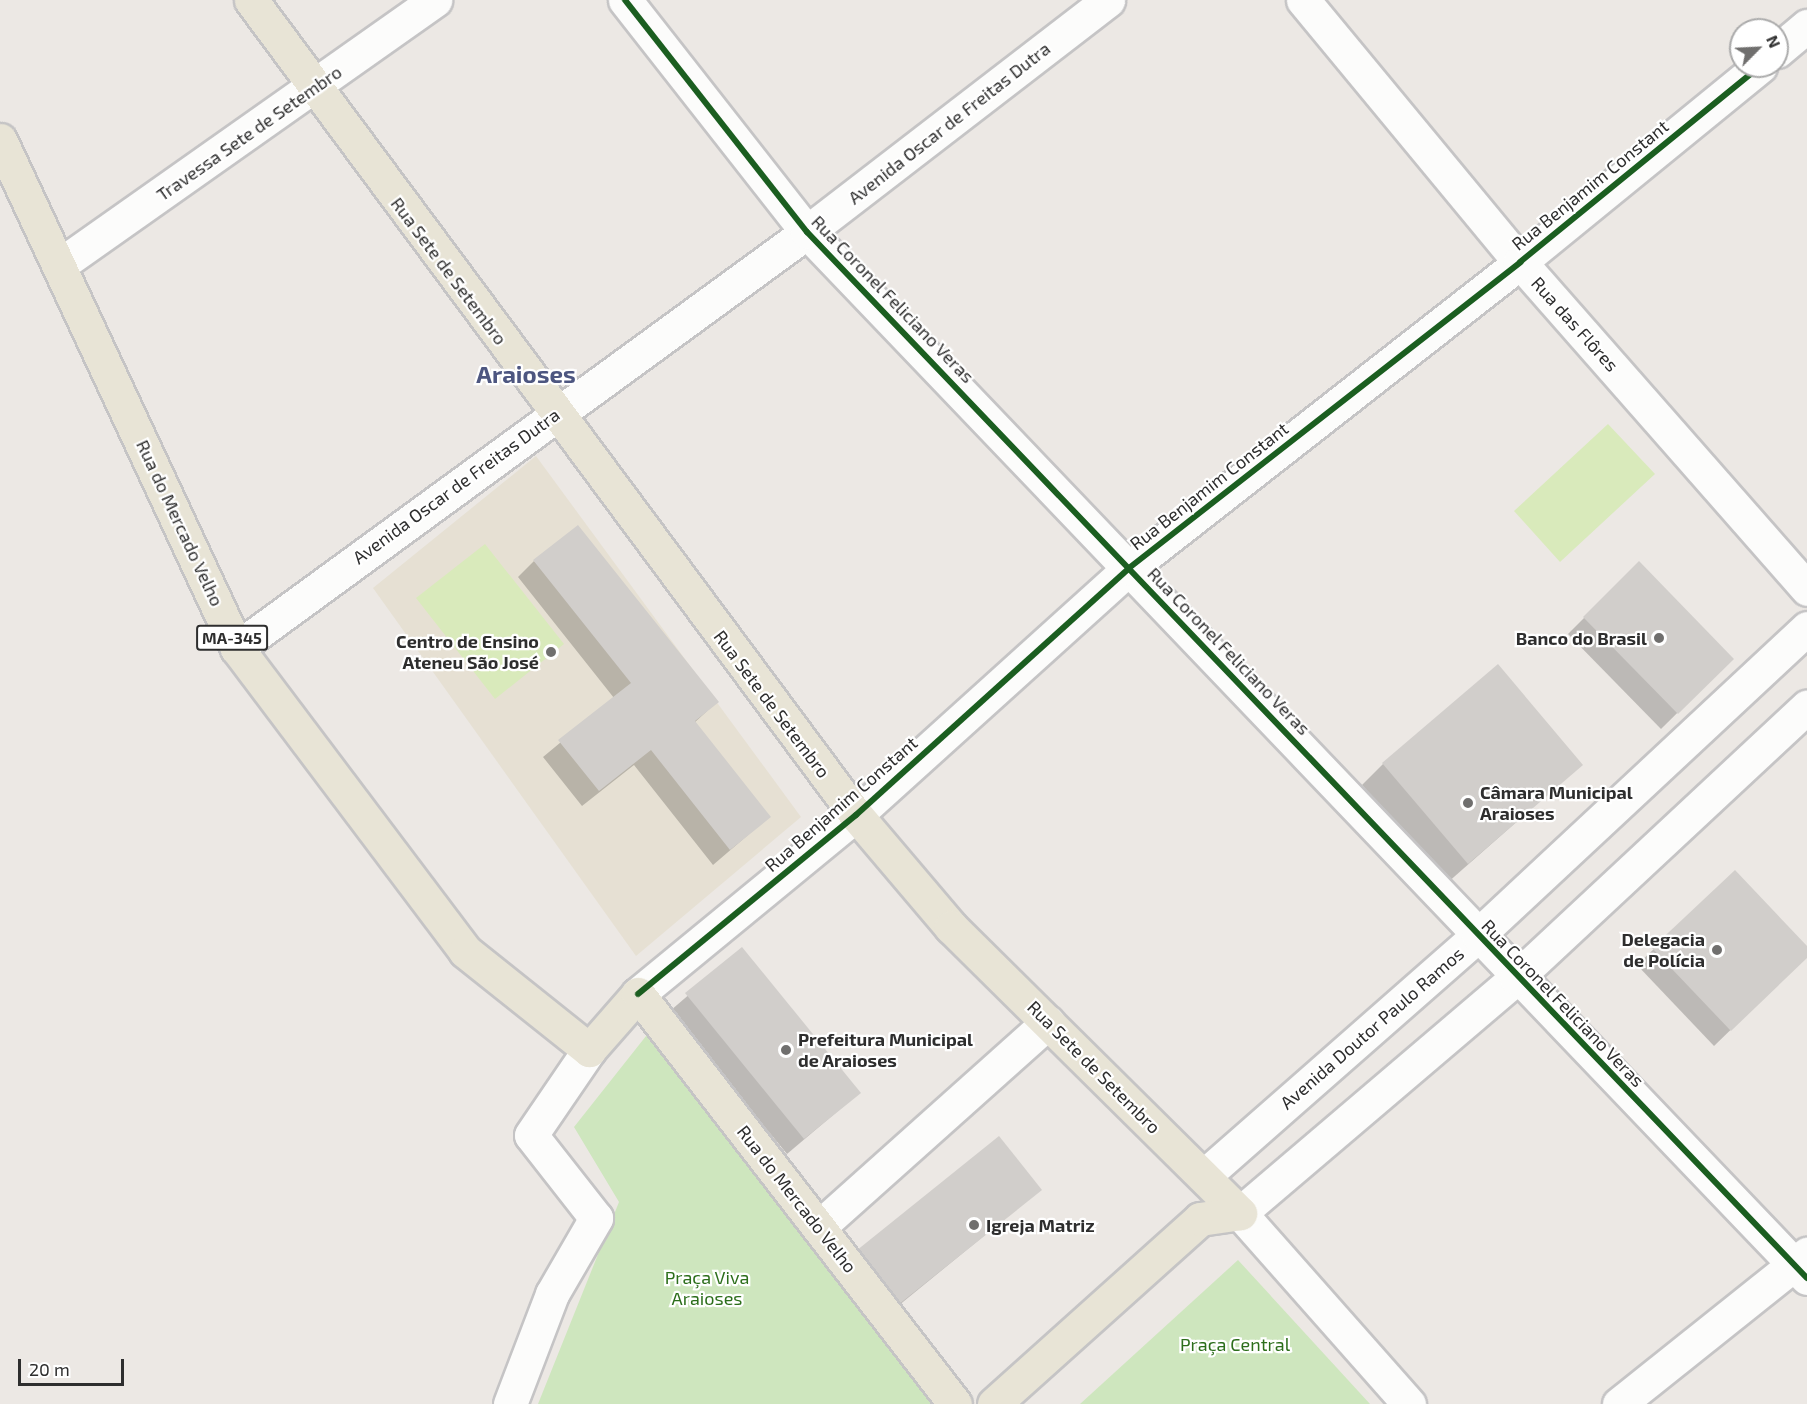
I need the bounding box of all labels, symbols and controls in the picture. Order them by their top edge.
north arrow [1729,18,1789,78]
text: N [1763,32,1785,50]
street label: Avenida Oscar de Freitas Dutra [844,37,1054,209]
street label: Travessa Sete de Setembro [152,61,346,205]
street label: Rua Benjamim Constant [1507,115,1673,255]
street label: Rua Sete de Setembro [386,193,512,349]
street label: Rua Coronel Feliciano Veras [807,210,979,388]
street label: Rua das Flôres [1527,272,1623,376]
district label: Araioses [476,360,576,388]
street label: Avenida Oscar de Freitas Dutra [348,404,564,568]
street label: Rua Benjamim Constant [1125,417,1293,555]
street label: Rua do Mercado Velho [132,436,228,610]
street label: Rua Coronel Feliciano Veras [1143,562,1315,740]
road number: MA-345 [196,625,268,651]
street label: Rua Sete de Setembro [709,626,835,782]
place label: Banco do Brasil [1516,627,1647,649]
place label: Centro de Ensino Ateneu São José [396,631,539,674]
marker: Banco do Brasil [1652,631,1666,645]
marker: Centro de Ensino Ateneu São José [544,645,558,659]
street label: Rua Benjamim Constant [760,732,922,876]
place label: Câmara Municipal Araioses [1480,782,1633,824]
marker: Câmara Municipal Araioses [1461,796,1475,810]
street label: Rua Coronel Feliciano Veras [1477,914,1649,1092]
place label: Delegacia de Polícia [1621,929,1705,972]
street label: Avenida Doutor Paulo Ramos [1276,942,1468,1114]
marker: Delegacia de Polícia [1710,943,1724,957]
street label: Rua Sete de Setembro [1023,996,1165,1138]
place label: Prefeitura Municipal de Araioses [798,1029,973,1072]
marker: Prefeitura Municipal de Araioses [779,1043,793,1057]
street label: Rua do Mercado Velho [733,1121,861,1277]
place label: Igreja Matriz [986,1214,1095,1236]
marker: Igreja Matriz [967,1218,981,1232]
park label: Praça Viva Araioses [664,1267,750,1310]
park label: Praça Central [1180,1333,1290,1355]
scale bar [21,1347,128,1385]
text: 20 m [29,1358,70,1380]

